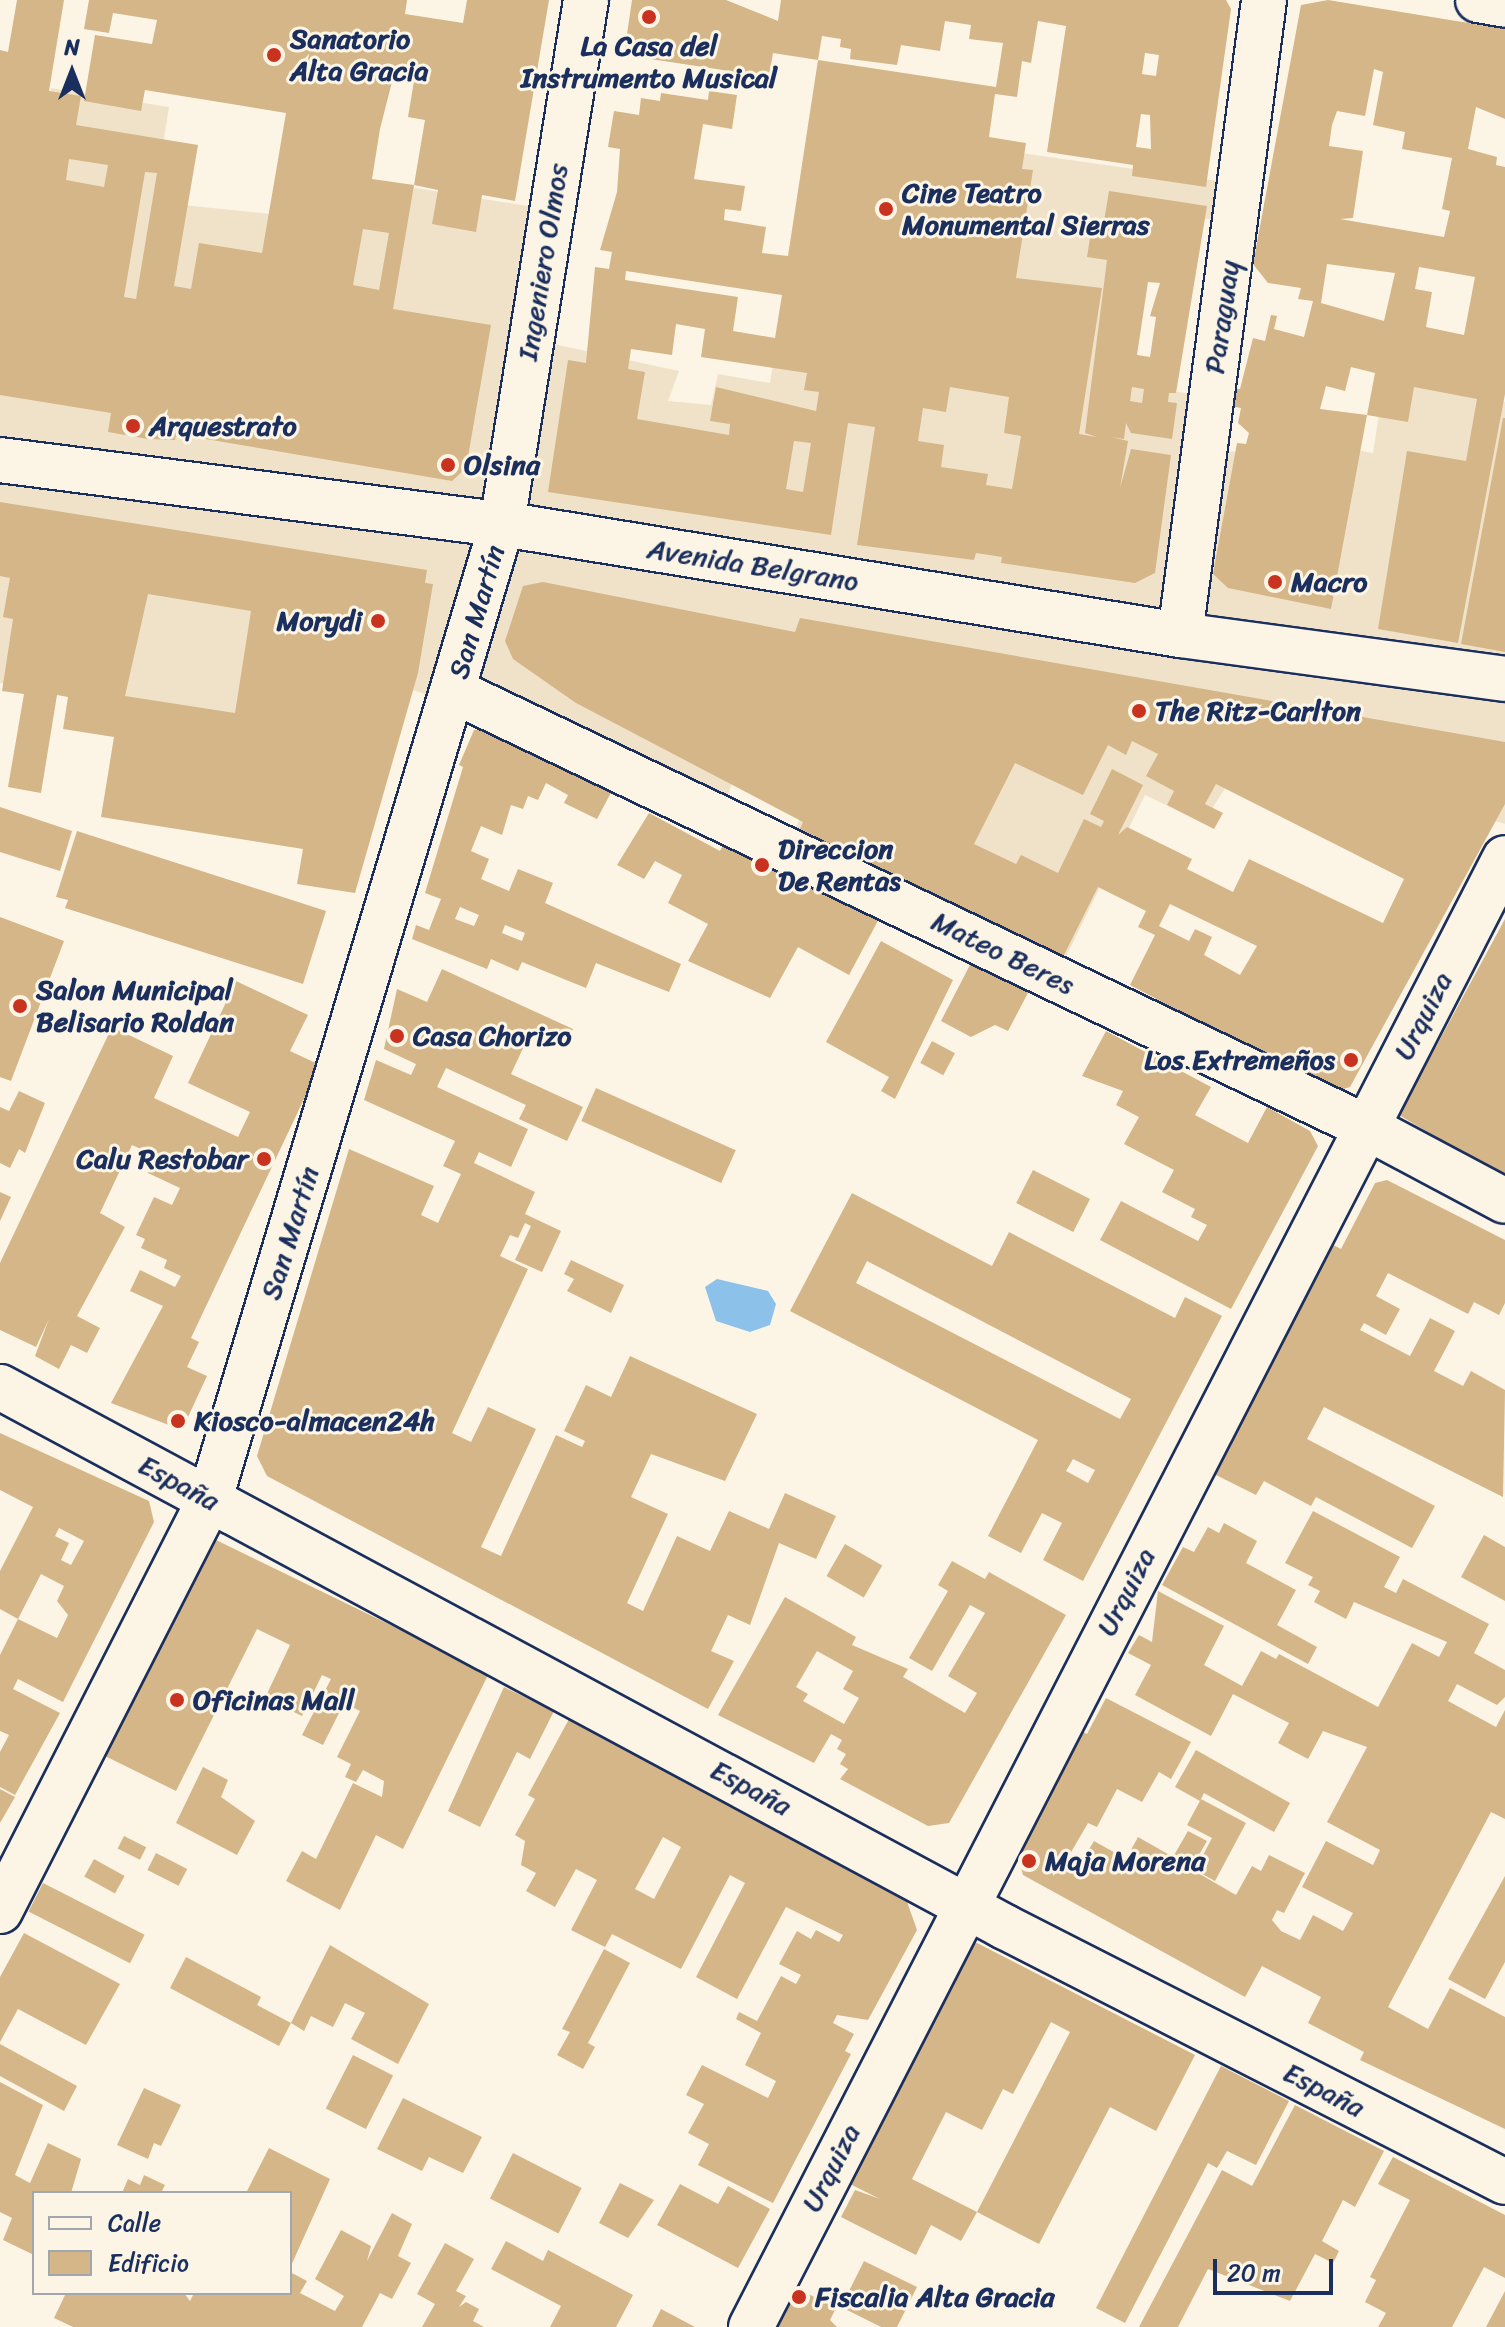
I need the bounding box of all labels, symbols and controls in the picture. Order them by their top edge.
marker: La Casa del Instrumento Musical [640,8,658,26]
place label: Sanatorio Alta Gracia [290,22,429,88]
text: N [64,28,80,67]
place label: La Casa del Instrumento Musical [521,29,777,95]
north arrow [32,32,112,112]
marker: Sanatorio Alta Gracia [265,46,283,64]
street label: Ingeniero Olmos [511,162,575,362]
place label: Cine Teatro Monumental Sierras [902,176,1149,242]
marker: Cine Teatro Monumental Sierras [877,200,895,218]
street label: Paraguay [1197,258,1247,376]
place label: Arquestrato [149,409,297,443]
marker: Arquestrato [124,417,142,435]
place label: Olsina [464,448,540,482]
marker: Olsina [439,456,457,474]
street label: Avenida Belgrano [645,532,861,598]
street label: San Martín [442,541,512,683]
place label: Macro [1291,565,1368,599]
marker: Macro [1266,573,1284,591]
place label: Morydi [276,604,362,638]
marker: Morydi [369,612,387,630]
place label: The Ritz-Carlton [1155,694,1362,728]
marker: The Ritz-Carlton [1130,702,1148,720]
place label: Direccion De Rentas [778,832,901,898]
marker: Direccion De Rentas [753,856,771,874]
street label: Mateo Beres [926,904,1080,1002]
street label: Urquiza [1387,967,1459,1065]
place label: Salon Municipal Belisario Roldan [36,973,235,1039]
marker: Salon Municipal Belisario Roldan [11,997,29,1015]
place label: Casa Chorizo [413,1019,571,1053]
marker: Casa Chorizo [388,1027,406,1045]
place label: Los Extremeños [1142,1043,1335,1077]
marker: Los Extremeños [1342,1051,1360,1069]
place label: Calu Restobar [75,1142,248,1176]
marker: Calu Restobar [255,1150,273,1168]
street label: San Martín [254,1162,326,1304]
place label: Kiosco-almacen24h [194,1404,435,1438]
marker: Kiosco-almacen24h [169,1412,187,1430]
street label: España [133,1448,225,1518]
street label: Urquiza [1090,1543,1162,1641]
place label: Oficinas Mall [193,1683,354,1717]
marker: Oficinas Mall [168,1691,186,1709]
street label: España [705,1753,797,1823]
place label: Maja Morena [1045,1844,1204,1878]
marker: Maja Morena [1020,1852,1038,1870]
street label: España [1278,2055,1370,2125]
street label: Urquiza [795,2119,867,2217]
legend [32,2191,292,2295]
text: Calle [108,2202,161,2244]
text: Edificio [108,2242,189,2284]
scale bar [1217,2243,1337,2293]
text: 20 m [1227,2252,1281,2294]
place label: Fiscalia Alta Gracia [815,2280,1055,2314]
marker: Fiscalia Alta Gracia [790,2288,808,2306]

